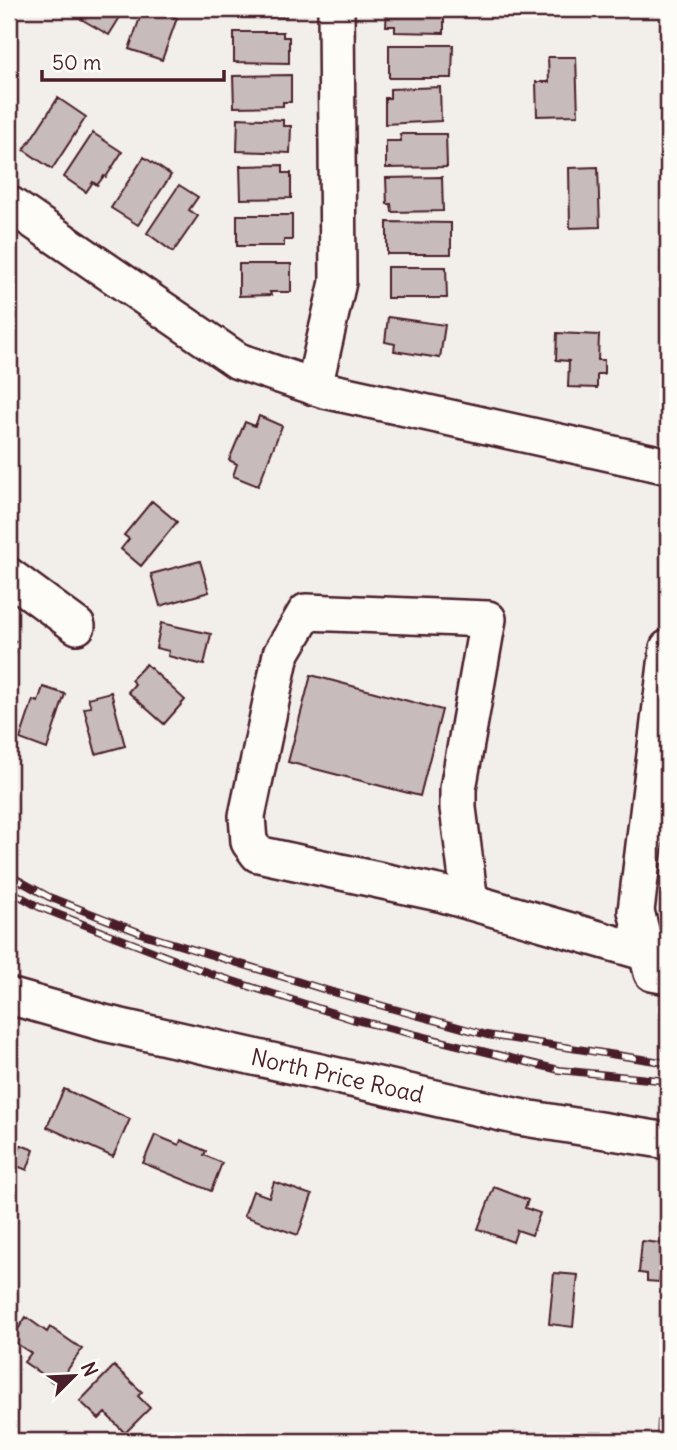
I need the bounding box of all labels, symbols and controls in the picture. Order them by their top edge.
scale bar [42,38,224,82]
text: 50 m [52,49,101,76]
street label: North Price Road [248,1042,427,1109]
north arrow [38,1342,108,1412]
text: N [76,1358,103,1380]

